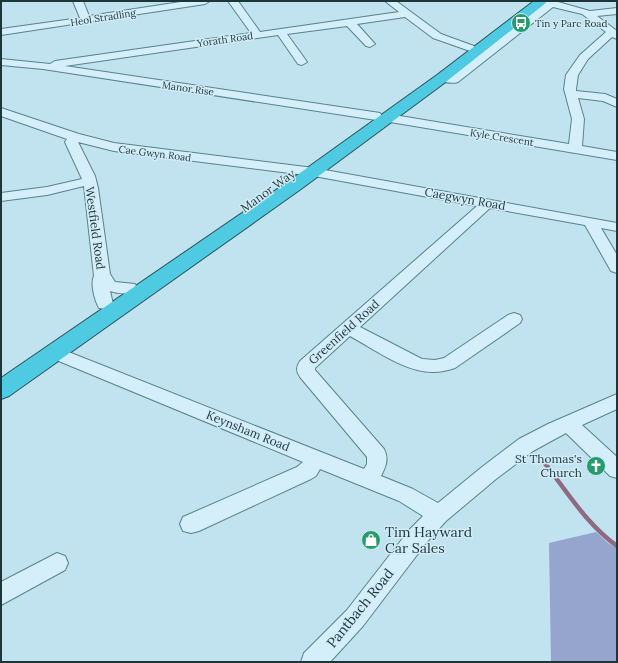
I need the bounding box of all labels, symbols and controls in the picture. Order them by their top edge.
street label: Heol Stradling [69,6,137,29]
bus stop icon: Tin y Parc Road [510,12,532,34]
place label: Tin y Parc Road [535,17,607,30]
street label: Yorath Road [195,29,254,50]
street label: Manor Rise [161,78,215,99]
street label: Kyle Crescent [469,126,535,149]
street label: Cae Gwyn Road [118,143,192,164]
street label: Manor Way [238,165,298,215]
street label: Caegwyn Road [423,184,507,213]
street label: Westfield Road [82,185,109,270]
street label: Greenfield Road [305,296,382,367]
street label: Keynsham Road [204,407,292,454]
place label: St Thomas's Church [515,451,582,480]
church icon: St Thomas's Church [585,455,607,477]
place label: Tim Hayward Car Sales [385,523,472,557]
shop icon: Tim Hayward Car Sales [360,529,382,551]
street label: Pantbach Road [323,565,397,651]

